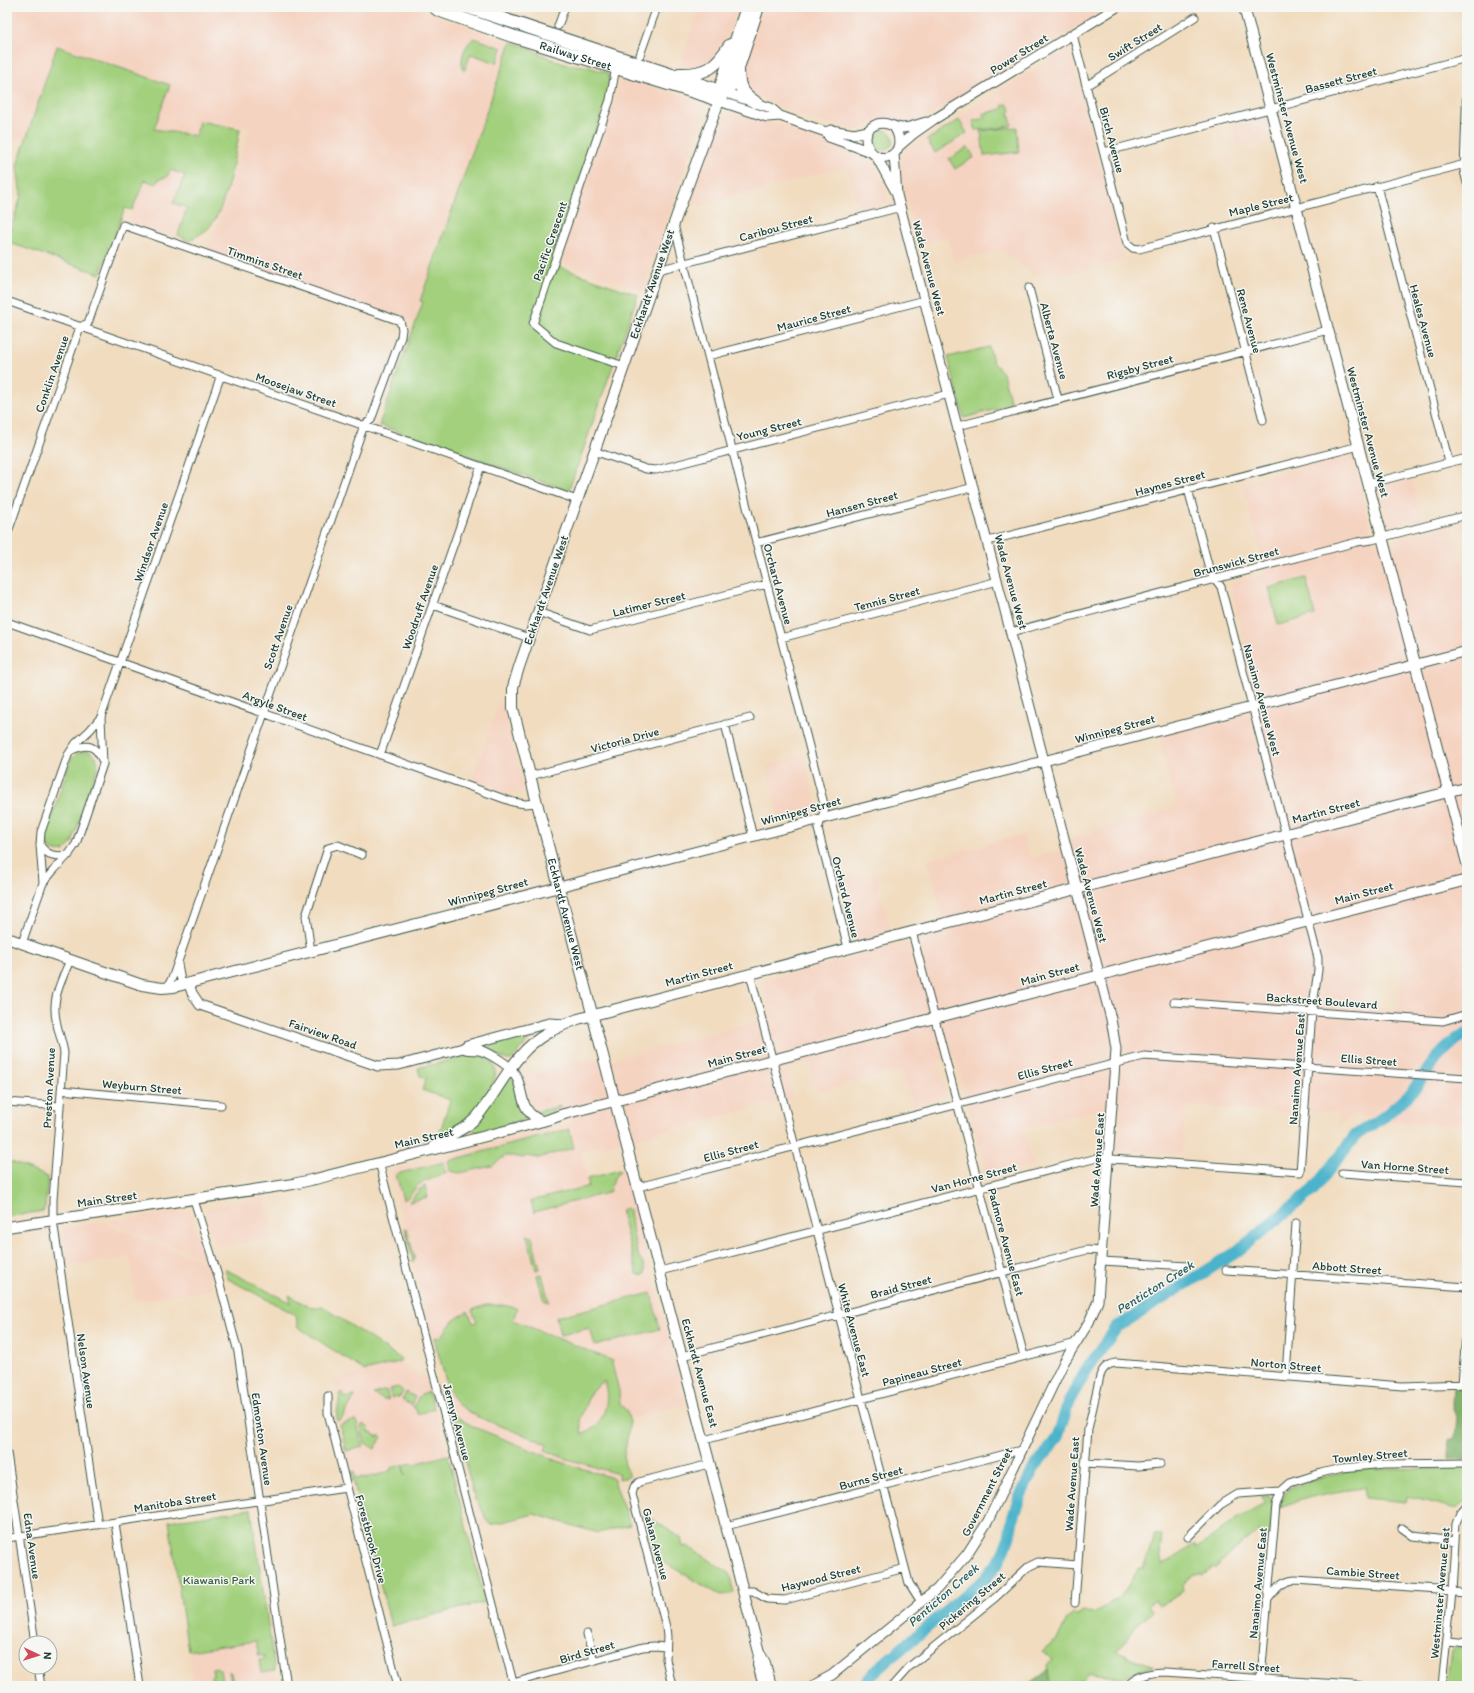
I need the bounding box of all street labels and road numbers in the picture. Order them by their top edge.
street label: Swift Street [1105,20,1165,64]
street label: Power Street [987,30,1051,77]
street label: Railway Street [538,38,614,73]
street label: Westminster Avenue West [1263,51,1311,185]
street label: Bassett Street [1304,64,1379,96]
street label: Birch Avenue [1096,106,1128,175]
street label: Maple Street [1227,190,1295,220]
street label: Pacific Crescent [530,199,570,283]
street label: Caribou Street [738,211,815,245]
street label: Wade Avenue West [910,219,949,318]
street label: Eckhardt Avenue West [627,227,678,341]
street label: Timmins Street [225,243,305,283]
street label: Heales Avenue [1407,283,1440,359]
street label: Rene Avenue [1234,287,1264,355]
street label: Maurice Street [776,301,853,335]
street label: Alberta Avenue [1037,301,1071,381]
street label: Conklin Avenue [32,333,72,415]
street label: Rigsby Street [1105,351,1175,383]
street label: Westminster Avenue West [1344,365,1392,499]
street label: Moosejaw Street [254,370,339,411]
street label: Young Street [735,414,803,444]
street label: Haynes Street [1133,467,1207,499]
street label: Hansen Street [825,488,900,520]
street label: Windsor Avenue [131,500,171,584]
street label: Eckhardt Avenue West [521,533,572,647]
street label: Wade Avenue West [992,533,1031,632]
street label: Orchard Avenue [760,542,796,626]
street label: Brunswick Street [1192,544,1281,580]
street label: Woodruff Avenue [399,562,441,652]
street label: Tennis Street [853,583,922,614]
street label: Latimer Street [611,588,687,620]
street label: Scott Avenue [260,602,296,671]
street label: Nanaimo Avenue West [1240,643,1284,758]
street label: Argyle Street [241,688,310,724]
street label: Winnipeg Street [1073,711,1157,746]
street label: Victoria Drive [589,724,661,756]
street label: Winnipeg Street [759,793,843,828]
street label: Martin Street [1291,795,1362,827]
street label: Wade Avenue West [1072,846,1111,945]
street label: Orchard Avenue [829,855,863,939]
street label: Eckhardt Avenue West [545,857,588,972]
street label: Winnipeg Street [446,874,530,909]
street label: Martin Street [978,876,1049,908]
street label: Main Street [1333,878,1395,908]
street label: Martin Street [664,958,735,990]
street label: Main Street [1019,959,1081,989]
street label: Backstreet Boulevard [1266,990,1379,1012]
street label: Nanaimo Avenue East [1286,1012,1308,1125]
street label: Fairview Road [287,1016,359,1052]
street label: Main Street [706,1041,768,1071]
street label: Preston Avenue [40,1047,58,1129]
street label: Ellis Street [1340,1051,1398,1069]
street label: Ellis Street [1016,1055,1074,1083]
street label: Weyburn Street [101,1077,183,1098]
street label: Wade Avenue East [1087,1112,1107,1208]
street label: Main Street [393,1124,455,1152]
street label: Ellis Street [702,1137,760,1165]
street label: Van Horne Street [1360,1157,1450,1177]
street label: Van Horne Street [930,1160,1019,1196]
street label: Padmore Avenue East [985,1186,1027,1298]
street label: Main Street [76,1188,138,1210]
street label: Abbott Street [1312,1259,1383,1277]
street label: Braid Street [869,1272,934,1302]
street label: White Avenue East [835,1282,873,1379]
street label: Eckhardt Avenue East [679,1317,721,1430]
street label: Nelson Avenue [74,1333,98,1410]
street label: Papineau Street [881,1355,964,1389]
street label: Norton Street [1250,1355,1322,1375]
street label: Jermyn Avenue [440,1382,474,1462]
street label: Edmonton Avenue [249,1392,275,1487]
street label: Wade Avenue East [1062,1436,1082,1532]
street label: Government Street [958,1445,1016,1539]
street label: Townley Street [1332,1446,1409,1466]
street label: Burns Street [838,1463,905,1493]
street label: Manitoba Street [133,1489,218,1515]
street label: Forestbrook Drive [352,1493,390,1585]
street label: Gahan Avenue [640,1506,672,1582]
street label: Edna Avenue [20,1512,44,1580]
street label: Nanaimo Avenue East [1246,1526,1270,1639]
street label: Westminster Avenue East [1427,1526,1453,1659]
street label: Haywood Street [780,1561,863,1595]
street label: Cambie Street [1326,1563,1401,1583]
street label: Pickering Street [936,1569,1009,1633]
street label: Bird Street [558,1637,617,1667]
street label: Farrell Street [1211,1657,1281,1675]

